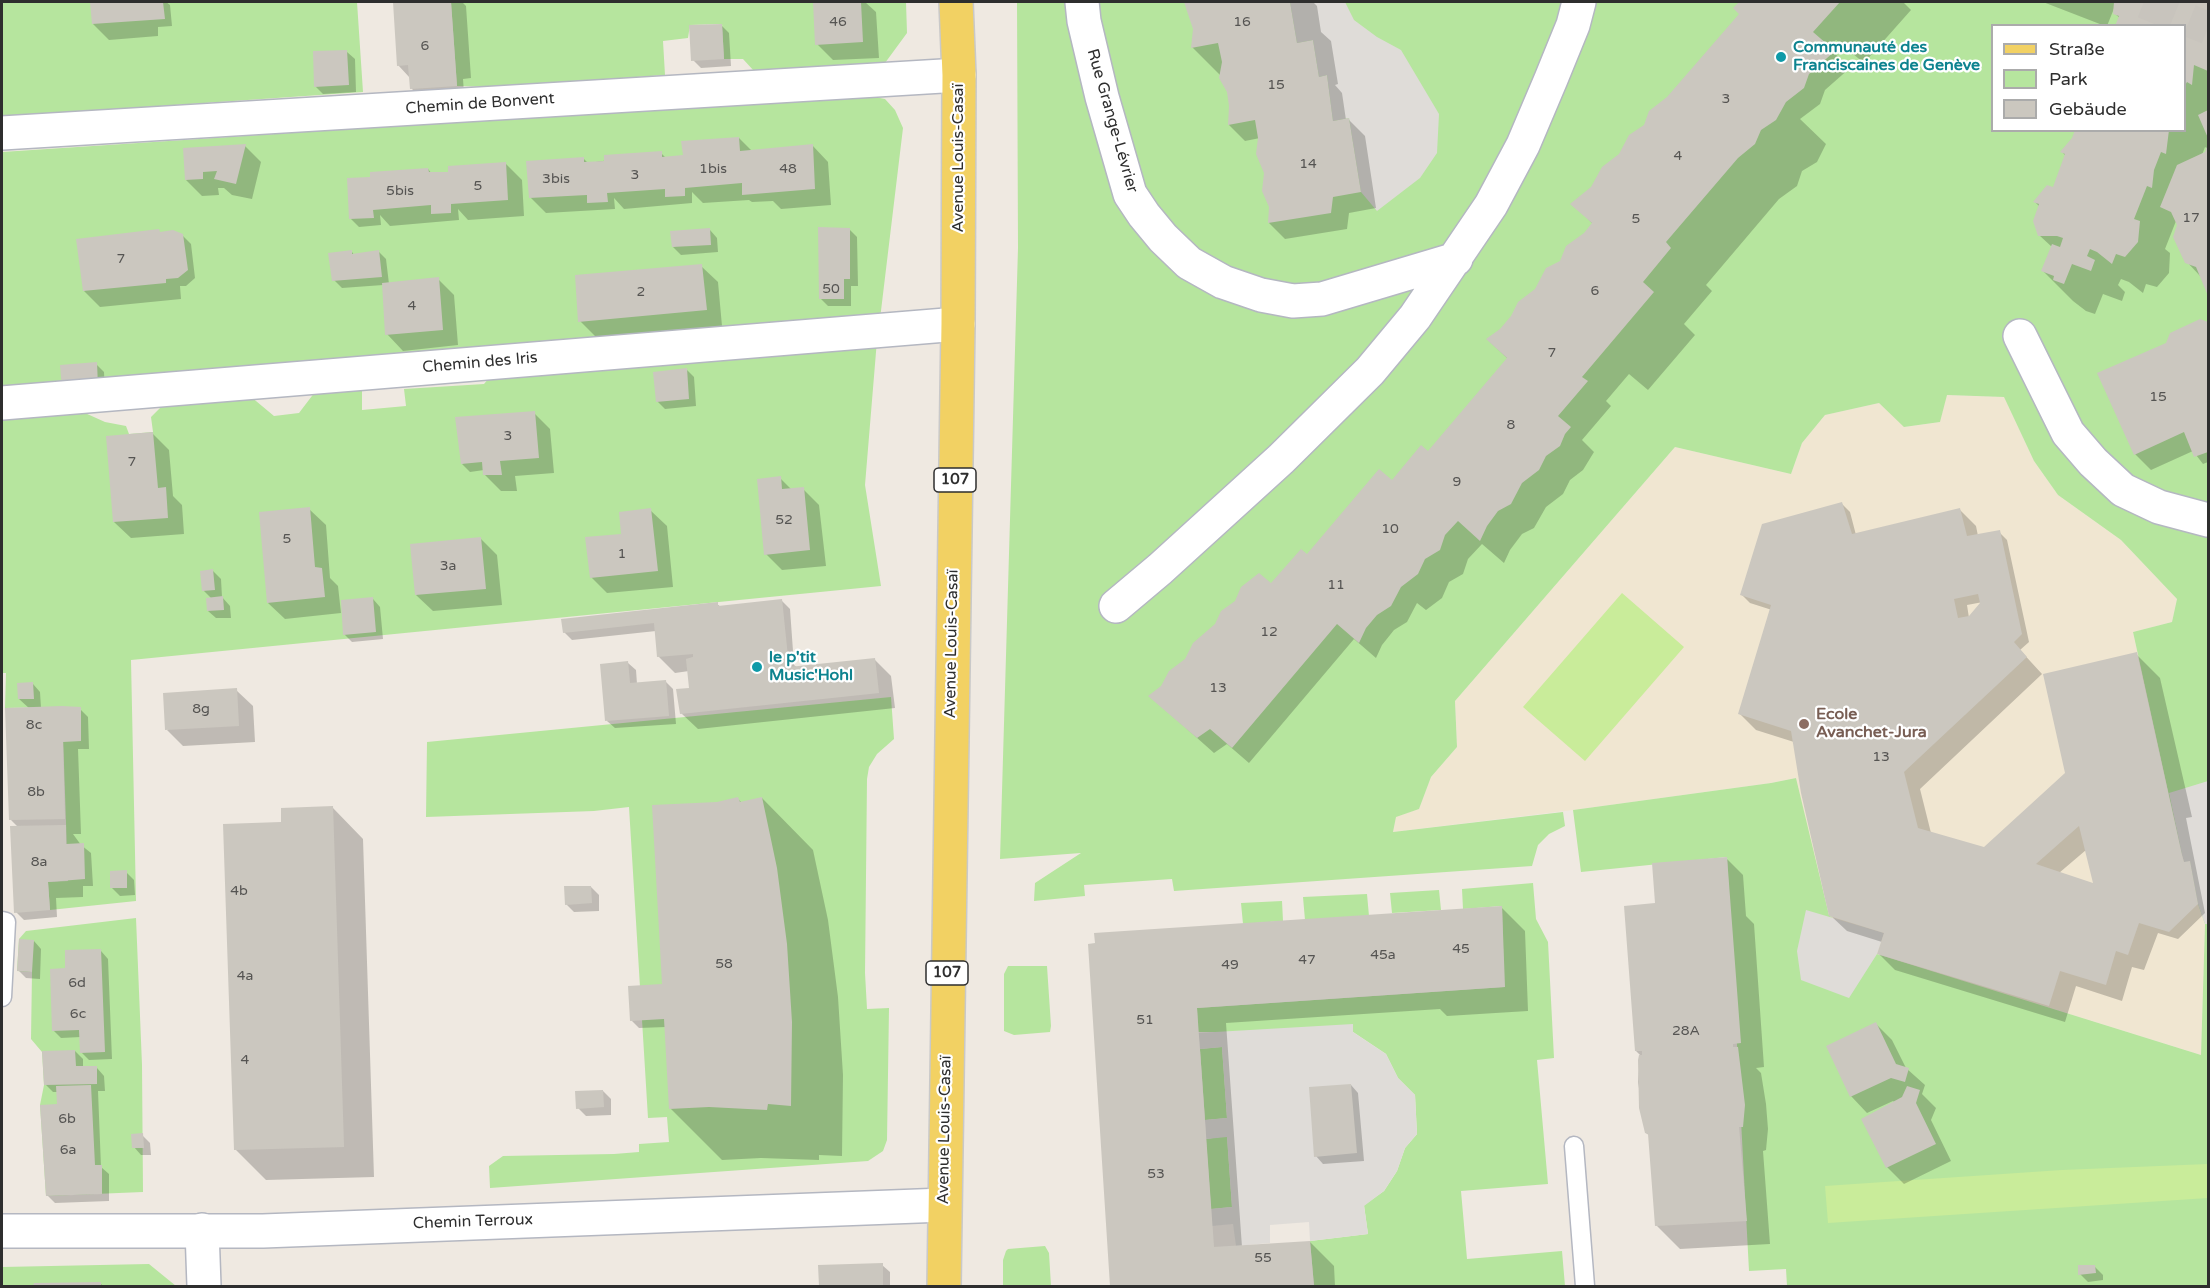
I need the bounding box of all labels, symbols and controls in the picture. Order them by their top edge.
house number: 46 [829,14,847,30]
house number: 16 [1233,14,1251,30]
legend [1991,24,2186,132]
house number: 6 [421,38,429,54]
place label: Communauté des Franciscaines de Genève [1793,38,1980,76]
text: Straße [2049,38,2105,60]
street label: Rue Grange-Lévrier [1082,47,1142,195]
marker: Communauté des Franciscaines de Genève [1774,50,1788,64]
text: Park [2049,68,2087,90]
house number: 15 [1267,77,1285,93]
street label: Avenue Louis-Casaï [949,83,969,233]
street label: Chemin de Bonvent [405,89,555,119]
house number: 3 [1722,91,1730,107]
text: Gebäude [2049,98,2127,120]
house number: 4 [1674,148,1682,164]
house number: 14 [1299,156,1317,172]
house number: 1bis [699,161,727,177]
house number: 48 [779,161,797,177]
house number: 3 [631,167,639,183]
house number: 3bis [542,171,570,187]
house number: 5 [474,178,482,194]
house number: 5bis [386,183,414,199]
house number: 17 [2182,210,2200,226]
house number: 5 [1632,211,1640,227]
house number: 7 [117,251,125,267]
house number: 50 [822,281,840,297]
house number: 6 [1591,283,1599,299]
house number: 2 [637,284,645,300]
house number: 4 [408,298,416,314]
house number: 7 [1548,345,1556,361]
street label: Chemin des Iris [422,348,538,378]
house number: 15 [2149,389,2167,405]
house number: 8 [1507,417,1515,433]
house number: 3 [504,428,512,444]
house number: 7 [128,454,136,470]
road number: 107 [934,468,976,492]
house number: 9 [1453,474,1461,490]
house number: 52 [775,512,793,528]
house number: 10 [1381,521,1399,537]
house number: 5 [283,531,291,547]
house number: 1 [618,546,626,562]
house number: 3a [440,558,456,574]
street label: Avenue Louis-Casaï [941,569,963,719]
house number: 11 [1327,577,1345,593]
house number: 12 [1260,624,1278,640]
place label: le p'tit Music'Hohl [769,648,853,686]
marker: le p'tit Music'Hohl [750,660,764,674]
house number: 13 [1209,680,1227,696]
house number: 8g [192,701,210,717]
place label: Ecole Avanchet-Jura [1816,705,1927,743]
house number: 8c [26,717,42,733]
marker: Ecole Avanchet-Jura [1797,717,1811,731]
house number: 13 [1872,749,1890,765]
house number: 8b [27,784,45,800]
house number: 8a [31,854,47,870]
house number: 4b [230,883,248,899]
house number: 45 [1452,941,1470,957]
house number: 45a [1370,947,1396,963]
house number: 47 [1298,952,1316,968]
house number: 58 [715,956,733,972]
house number: 49 [1221,957,1239,973]
road number: 107 [926,961,968,985]
house number: 4a [237,968,253,984]
house number: 6d [68,975,86,991]
house number: 6c [70,1006,86,1022]
house number: 51 [1136,1012,1154,1028]
house number: 28A [1672,1023,1700,1039]
house number: 4 [241,1052,249,1068]
street label: Avenue Louis-Casaï [934,1055,956,1205]
house number: 6b [58,1111,76,1127]
house number: 6a [60,1142,76,1158]
house number: 53 [1147,1166,1165,1182]
street label: Chemin Terroux [413,1210,533,1234]
house number: 55 [1254,1250,1272,1266]

